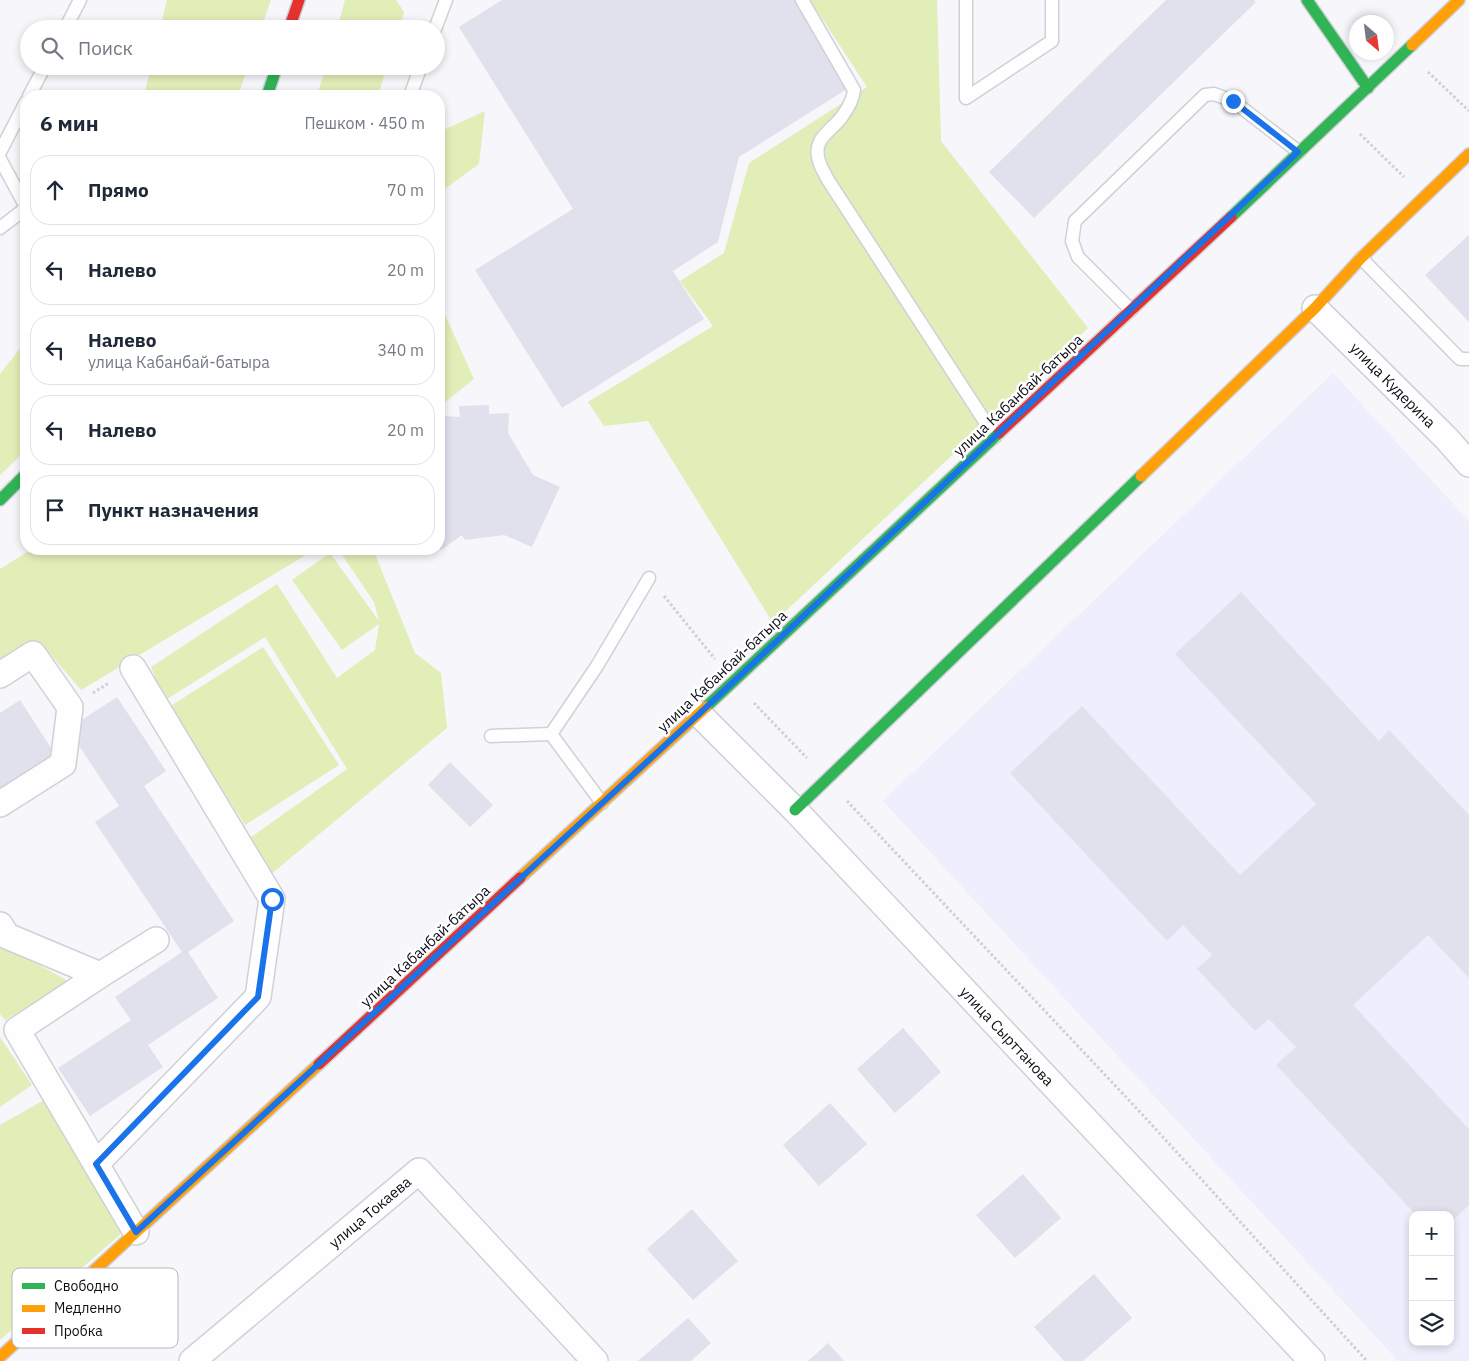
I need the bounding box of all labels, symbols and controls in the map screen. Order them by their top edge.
north arrow [1349,15,1394,60]
search box [20,20,445,75]
icon: search [38,34,66,62]
text: Поиск [78,36,133,60]
route end [1222,90,1245,113]
text: 6 мин [40,109,99,137]
text: Пешком · 450 m [304,113,425,133]
icon: ahead [41,176,69,204]
text: Прямо [88,178,149,202]
text: 70 m [387,180,424,200]
icon: left [41,256,69,284]
text: Налево [88,258,157,282]
text: 20 m [387,260,424,280]
text: Налево [88,328,157,352]
street label: улица Кабанбай-батыра [949,330,1087,460]
icon: left [41,336,69,364]
street label: улица Кудерина [1346,338,1440,432]
text: 340 m [377,340,424,360]
text: улица Кабанбай-батыра [88,352,270,372]
icon: left [41,416,69,444]
text: Налево [88,418,157,442]
text: 20 m [387,420,424,440]
icon: arrive [41,496,69,524]
text: Пункт назначения [88,498,259,522]
street label: улица Кабанбай-батыра [653,606,791,736]
street label: улица Кабанбай-батыра [356,881,494,1011]
route start [261,888,284,911]
street label: улица Сырттанова [956,982,1058,1090]
street label: улица Токаева [325,1172,415,1252]
map controls [1409,1211,1454,1346]
button: + [1409,1211,1454,1256]
button: − [1409,1256,1454,1301]
legend [12,1268,178,1348]
text: Свободно [54,1277,119,1295]
text: Медленно [54,1299,122,1317]
button: layers [1409,1301,1454,1346]
text: Пробка [54,1322,103,1340]

